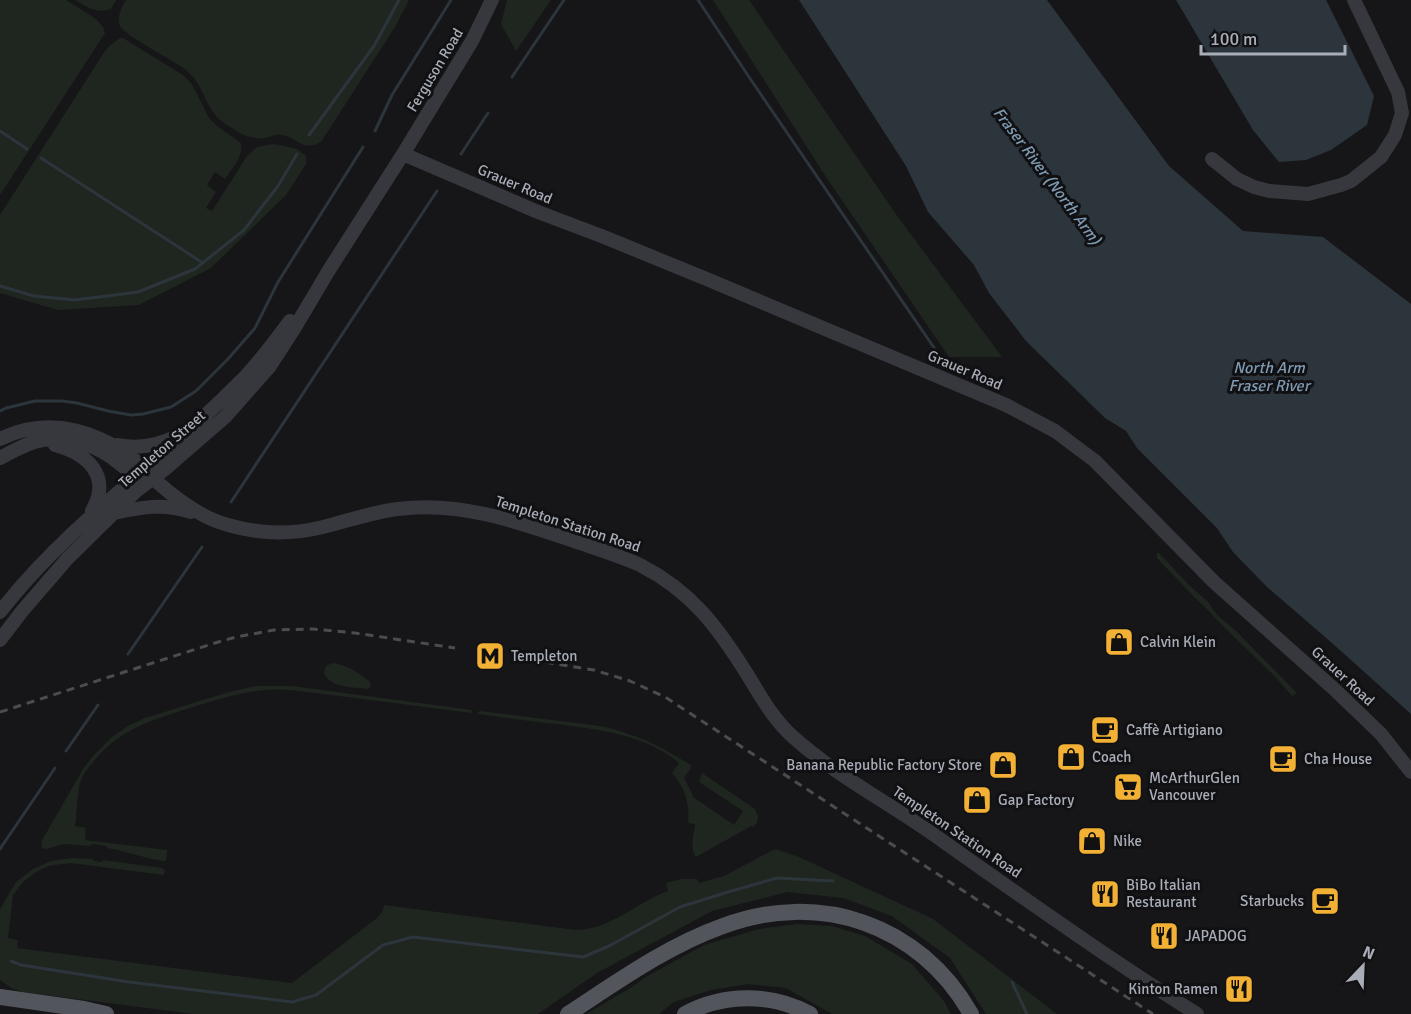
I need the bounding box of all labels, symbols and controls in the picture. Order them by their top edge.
scale bar [1201,18,1345,56]
street label: Ferguson Road [403,25,467,115]
text: 100 m [1210,28,1257,50]
water label: Fraser River (North Arm) [989,103,1106,249]
street label: Grauer Road [475,160,555,208]
street label: Grauer Road [925,346,1005,394]
water label: North Arm Fraser River [1228,358,1312,396]
street label: Templeton Street [115,407,209,491]
street label: Templeton Station Road [493,492,643,556]
shop icon: Calvin Klein [1103,626,1135,658]
place label: Calvin Klein [1140,633,1216,651]
metro station icon: Templeton [474,640,506,672]
street label: Grauer Road [1308,642,1378,710]
place label: Templeton [511,647,577,665]
cafe icon: Caffè Artigiano [1089,714,1121,746]
place label: Caffè Artigiano [1126,721,1223,739]
shop icon: Coach [1055,741,1087,773]
cafe icon: Cha House [1267,743,1299,775]
place label: Coach [1092,748,1132,766]
shop icon: Banana Republic Factory Store [987,749,1019,781]
place label: Cha House [1304,750,1372,768]
place label: Banana Republic Factory Store [786,756,982,774]
place label: McArthurGlen Vancouver [1149,769,1240,804]
supermarket icon: McArthurGlen Vancouver [1112,771,1144,803]
street label: Templeton Station Road [889,782,1025,882]
shop icon: Gap Factory [961,784,993,816]
place label: Gap Factory [998,791,1074,809]
shop icon: Nike [1076,825,1108,857]
place label: Nike [1113,832,1142,850]
place label: BiBo Italian Restaurant [1126,876,1201,911]
restaurant icon: BiBo Italian Restaurant [1089,878,1121,910]
cafe icon: Starbucks [1309,885,1341,917]
place label: Starbucks [1240,892,1304,910]
restaurant icon: JAPADOG [1148,920,1180,952]
place label: JAPADOG [1185,927,1247,945]
north arrow [1333,936,1393,996]
text: N [1359,942,1378,964]
restaurant icon: Kinton Ramen [1223,973,1255,1005]
place label: Kinton Ramen [1128,980,1218,998]

